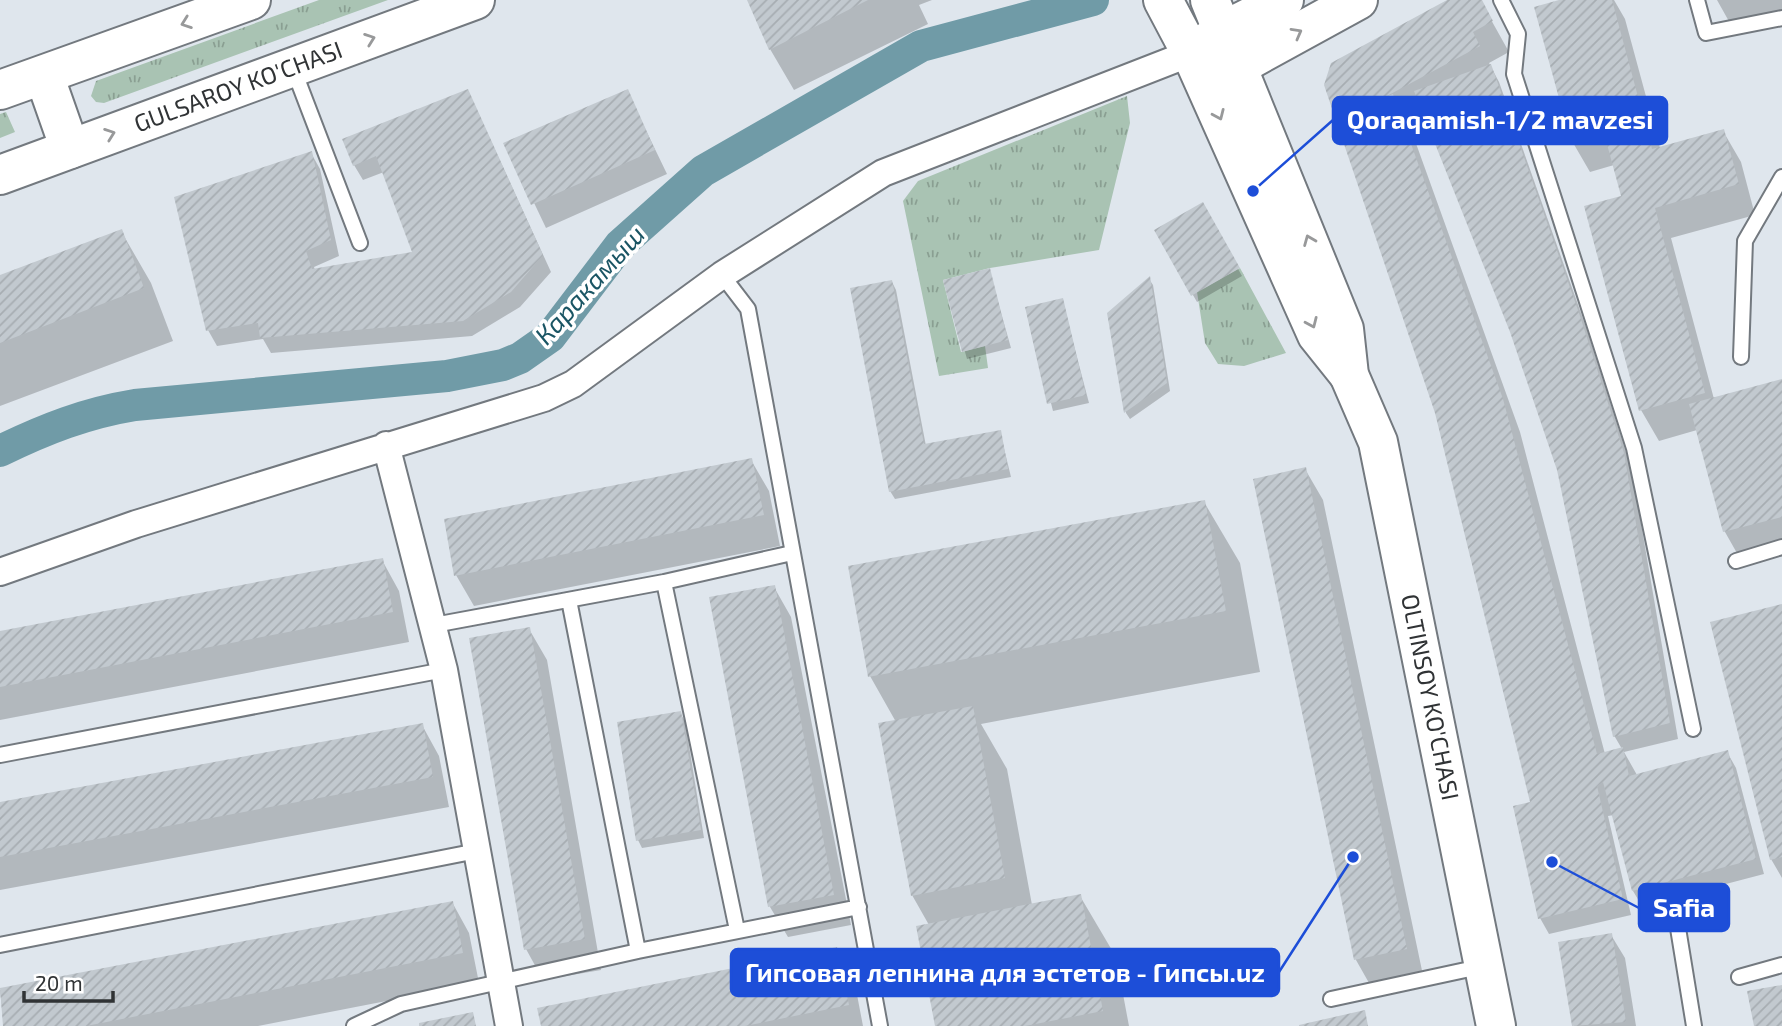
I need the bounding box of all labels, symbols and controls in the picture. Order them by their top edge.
one-way arrow [181,15,193,29]
one-way arrow [1290,28,1303,41]
one-way arrow [363,33,375,47]
street label: GULSAROY KO'CHASI [130,34,346,137]
callout: Qoraqamish-1/2 mavzesi [1333,97,1667,144]
text: Qoraqamish-1/2 mavzesi [1347,103,1653,135]
one-way arrow [1211,108,1225,120]
one-way arrow [104,128,116,142]
water label: Каракамыш [527,218,650,350]
one-way arrow [1303,234,1317,246]
one-way arrow [1304,316,1318,328]
street label: OLTINSOY KO'CHASI [1396,591,1466,803]
callout: Safia [1639,884,1729,931]
text: Safia [1653,891,1715,922]
callout: Гипсовая лепнина для эстетов - Гипсы.uz [731,949,1279,996]
text: Гипсовая лепнина для эстетов - Гипсы.uz [745,956,1265,987]
scale bar [24,960,114,1004]
text: 20 m [35,970,83,995]

